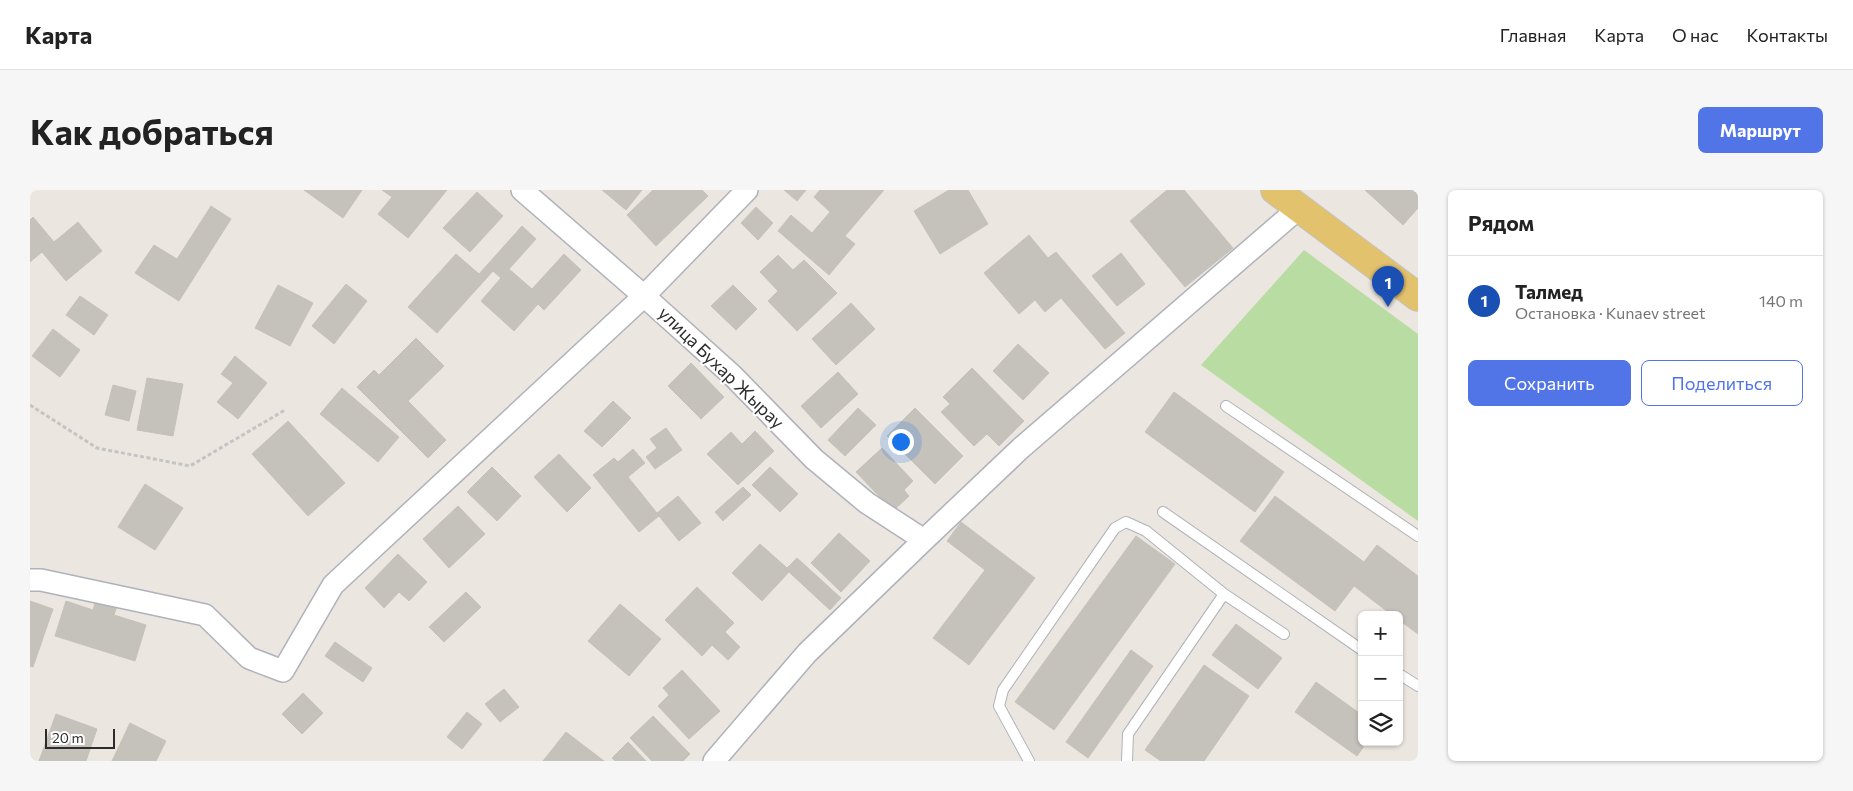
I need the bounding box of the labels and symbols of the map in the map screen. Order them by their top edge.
pin: 1 [1372,266,1404,307]
street label: улица Бухар Жырау [654,302,789,433]
your location [888,429,914,455]
scale bar [45,726,115,749]

